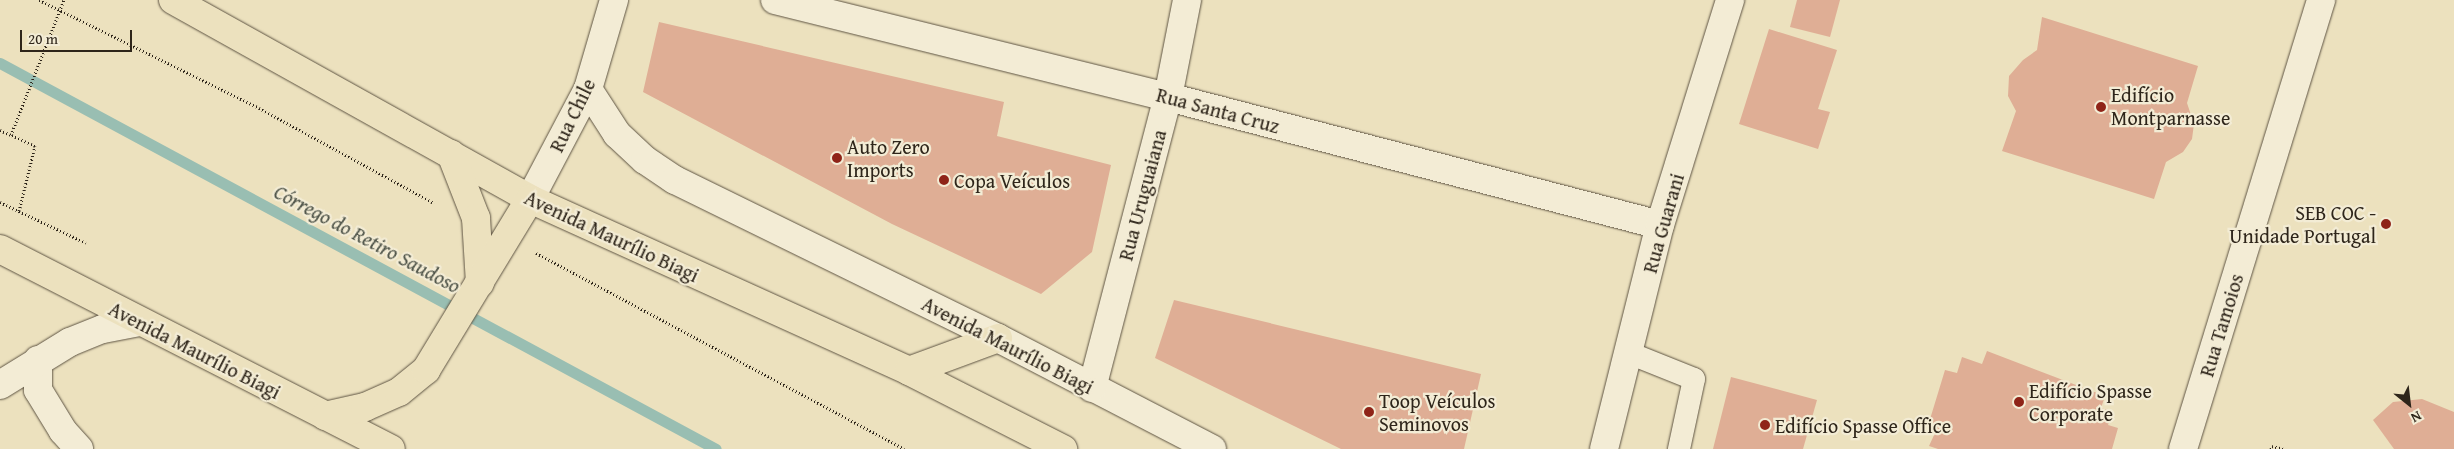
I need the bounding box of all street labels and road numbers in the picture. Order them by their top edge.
street label: Rua Chile [544,74,600,156]
street label: Rua Santa Cruz [1154,82,1282,138]
street label: Rua Uruguaiana [1113,127,1171,263]
street label: Rua Guarani [1637,170,1689,276]
street label: Avenida Maurílio Biagi [521,185,703,287]
street label: Rua Tamoios [2194,271,2248,379]
street label: Avenida Maurílio Biagi [918,291,1098,399]
street label: Avenida Maurílio Biagi [105,296,285,404]

